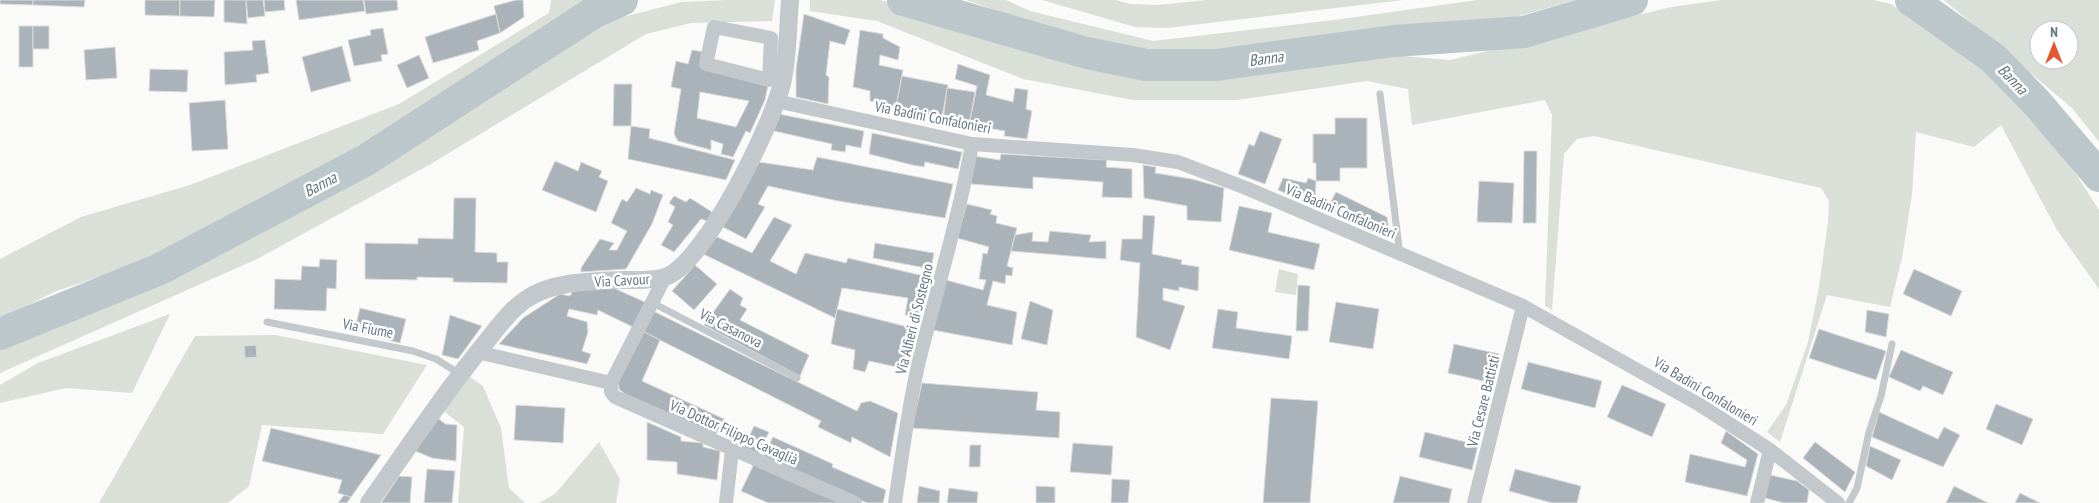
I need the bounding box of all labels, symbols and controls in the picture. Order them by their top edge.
north arrow [2029,20,2079,70]
text: N [2050,23,2058,41]
water label: Banna [1248,45,1286,70]
water label: Banna [1994,60,2033,99]
street label: Via Badini Confalonieri [872,96,993,138]
water label: Banna [300,166,341,201]
street label: Via Badini Confalonieri [1282,179,1399,243]
street label: Via Alfieri di Sostegno [891,262,937,377]
street label: Via Cavour [593,269,651,291]
street label: Via Casanova [696,304,766,352]
street label: Via Fiume [340,314,395,342]
street label: Via Badini Confalonieri [1650,352,1761,430]
street label: Via Cesare Battisti [1462,353,1504,450]
street label: Via Dottor Filippo Cavaglià [666,395,801,469]

